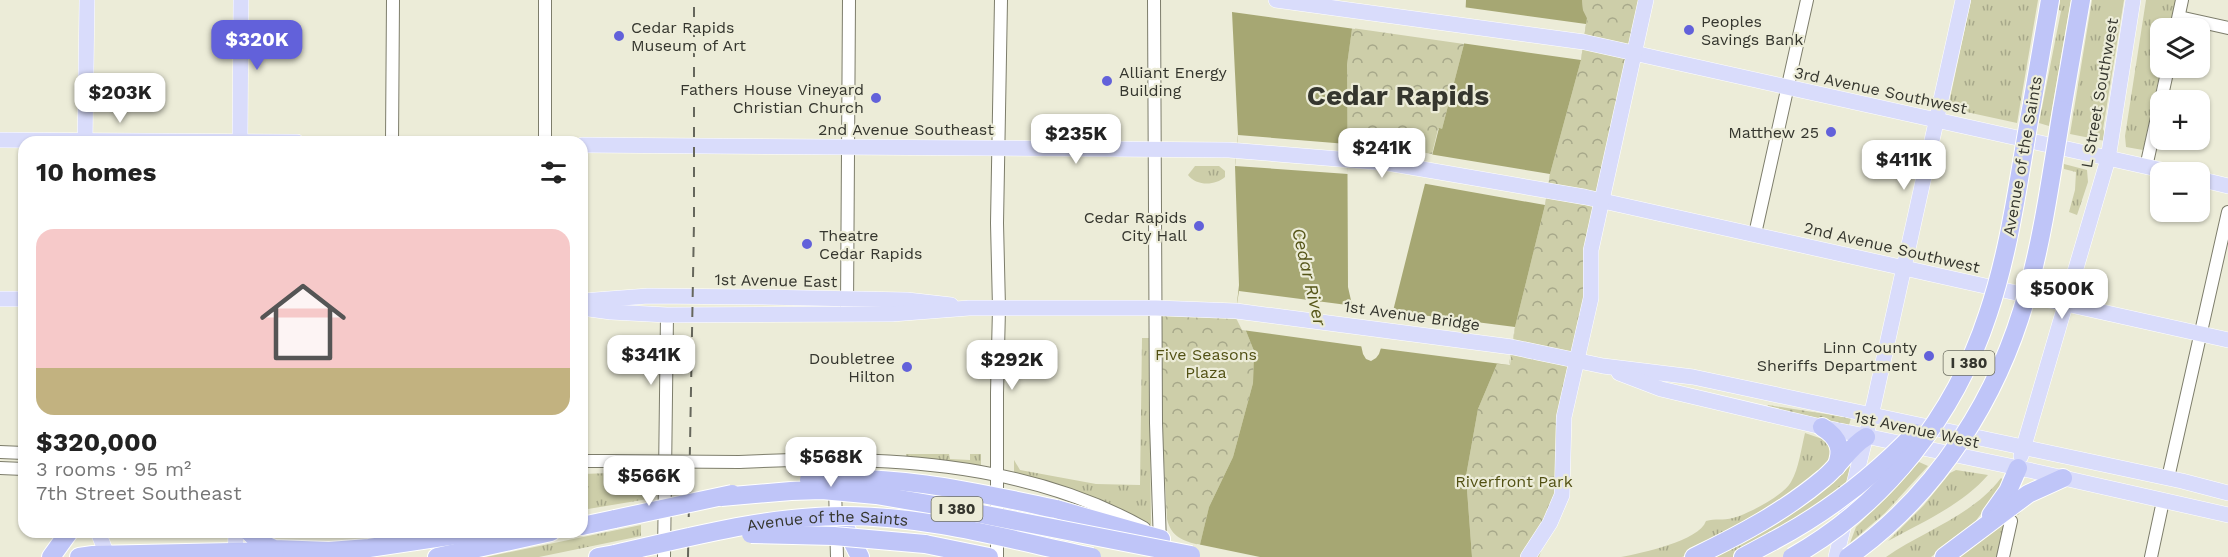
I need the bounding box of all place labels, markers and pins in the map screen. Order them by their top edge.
place label: Peoples Savings Bank [1701,12,1803,49]
place label: Cedar Rapids Museum of Art [631,18,746,55]
pin: $320K [215,20,299,71]
marker: Peoples Savings Bank [1682,23,1696,37]
marker: Cedar Rapids Museum of Art [612,29,626,43]
place label: Alliant Energy Building [1119,63,1228,100]
pin: $203K [78,73,162,124]
marker: Alliant Energy Building [1100,74,1114,88]
place label: Fathers House Vineyard Christian Church [680,80,864,117]
marker: Fathers House Vineyard Christian Church [869,91,883,105]
pin: $235K [1034,114,1118,165]
place label: Matthew 25 [1728,123,1819,142]
marker: Matthew 25 [1824,125,1838,139]
pin: $241K [1340,128,1424,179]
pin: $411K [1862,140,1946,191]
place label: Cedar Rapids City Hall [1084,208,1187,245]
marker: Cedar Rapids City Hall [1192,219,1206,233]
place label: Theatre Cedar Rapids [819,226,922,263]
marker: Theatre Cedar Rapids [800,237,814,251]
pin: $500K [2020,269,2104,320]
pin: $341K [609,335,693,386]
place label: Linn County Sheriffs Department [1757,338,1918,375]
pin: $292K [970,340,1054,391]
place label: Doubletree Hilton [809,349,895,386]
marker: Linn County Sheriffs Department [1922,349,1936,363]
marker: Doubletree Hilton [900,360,914,374]
pin: $568K [789,437,873,488]
pin: $566K [607,456,691,507]

